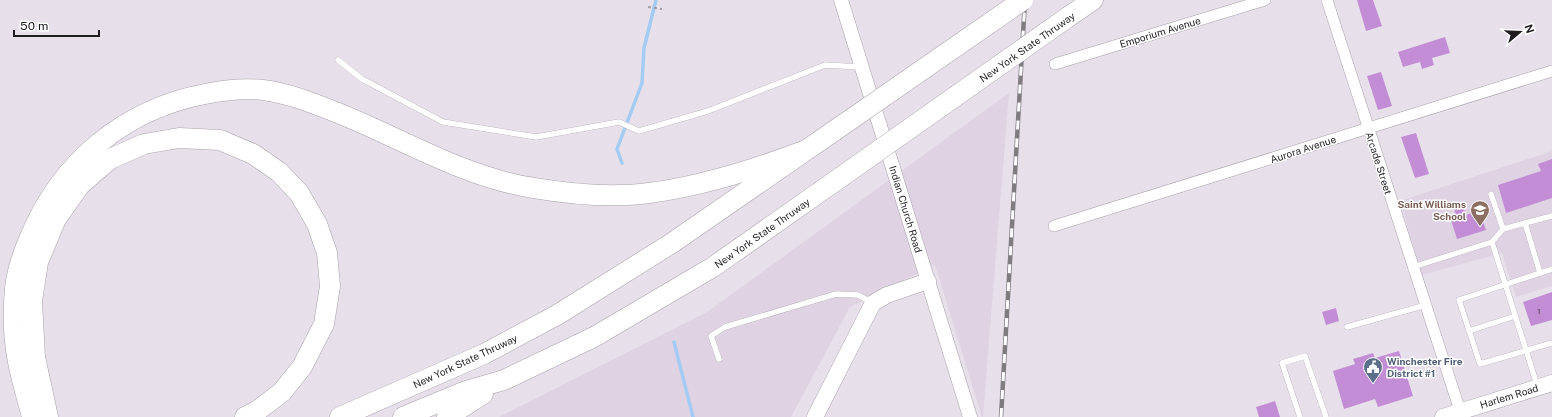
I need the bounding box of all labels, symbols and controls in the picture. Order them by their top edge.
street label: New York State Thruway [977,9,1077,84]
scale bar [14,12,99,38]
north arrow [1500,12,1540,52]
street label: Emporium Avenue [1118,14,1202,50]
text: 50 m [20,19,48,33]
text: N [1522,23,1537,35]
street label: Arcade Street [1363,130,1395,196]
street label: Aurora Avenue [1269,133,1338,165]
street label: Indian Church Road [887,164,925,254]
street label: New York State Thruway [712,195,812,270]
place label: Saint Williams School [1397,198,1466,222]
school or university icon: Saint Williams School [1469,199,1491,227]
house number: 1 [1537,306,1541,316]
street label: New York State Thruway [411,331,520,390]
place label: Winchester Fire District #1 [1387,355,1463,379]
public building icon: Winchester Fire District #1 [1362,356,1384,384]
street label: Harlem Road [1478,381,1540,411]

